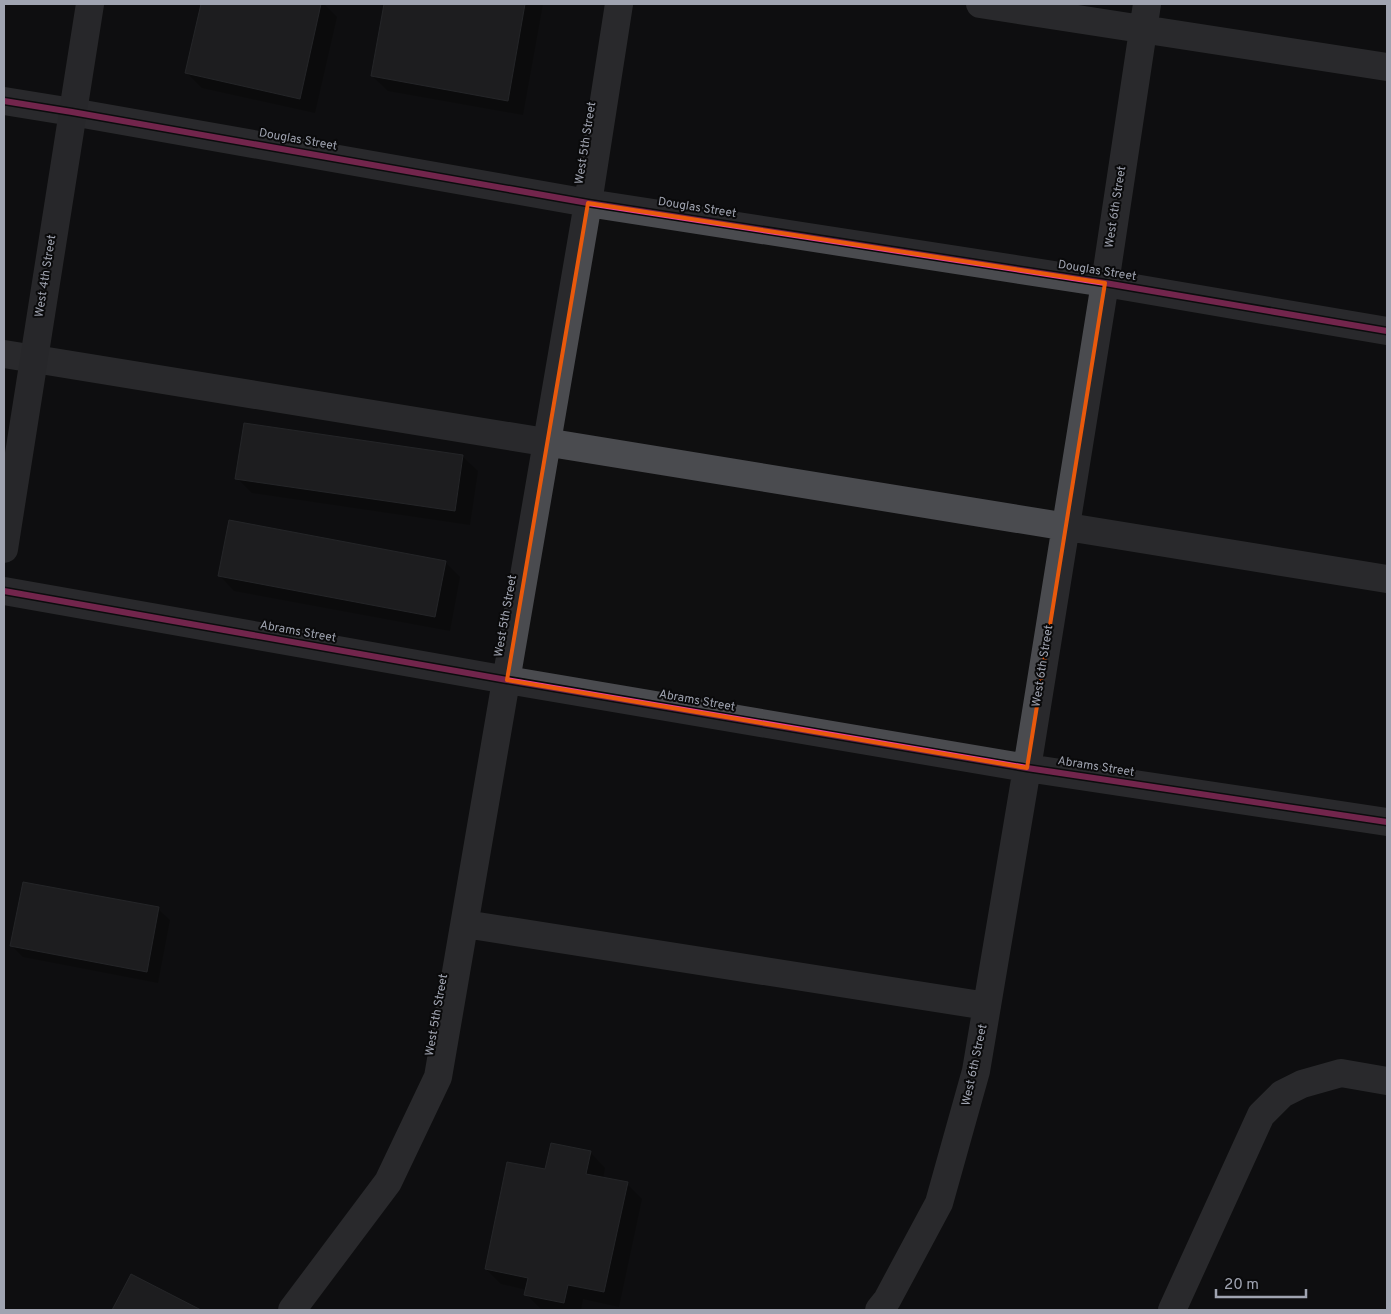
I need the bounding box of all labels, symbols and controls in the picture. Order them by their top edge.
street label: West 5th Street [572,101,600,185]
street label: Douglas Street [258,125,338,155]
street label: West 6th Street [1102,165,1130,249]
street label: Douglas Street [657,194,737,222]
street label: West 4th Street [32,234,60,318]
street label: Douglas Street [1057,257,1137,285]
street label: West 5th Street [491,574,521,658]
street label: Abrams Street [259,617,337,647]
street label: West 6th Street [1029,624,1057,708]
street label: Abrams Street [658,686,736,716]
street label: Abrams Street [1057,753,1135,781]
street label: West 5th Street [422,973,452,1057]
street label: West 6th Street [959,1023,991,1107]
scale bar [1216,1266,1306,1298]
text: 20 m [1224,1276,1259,1295]

